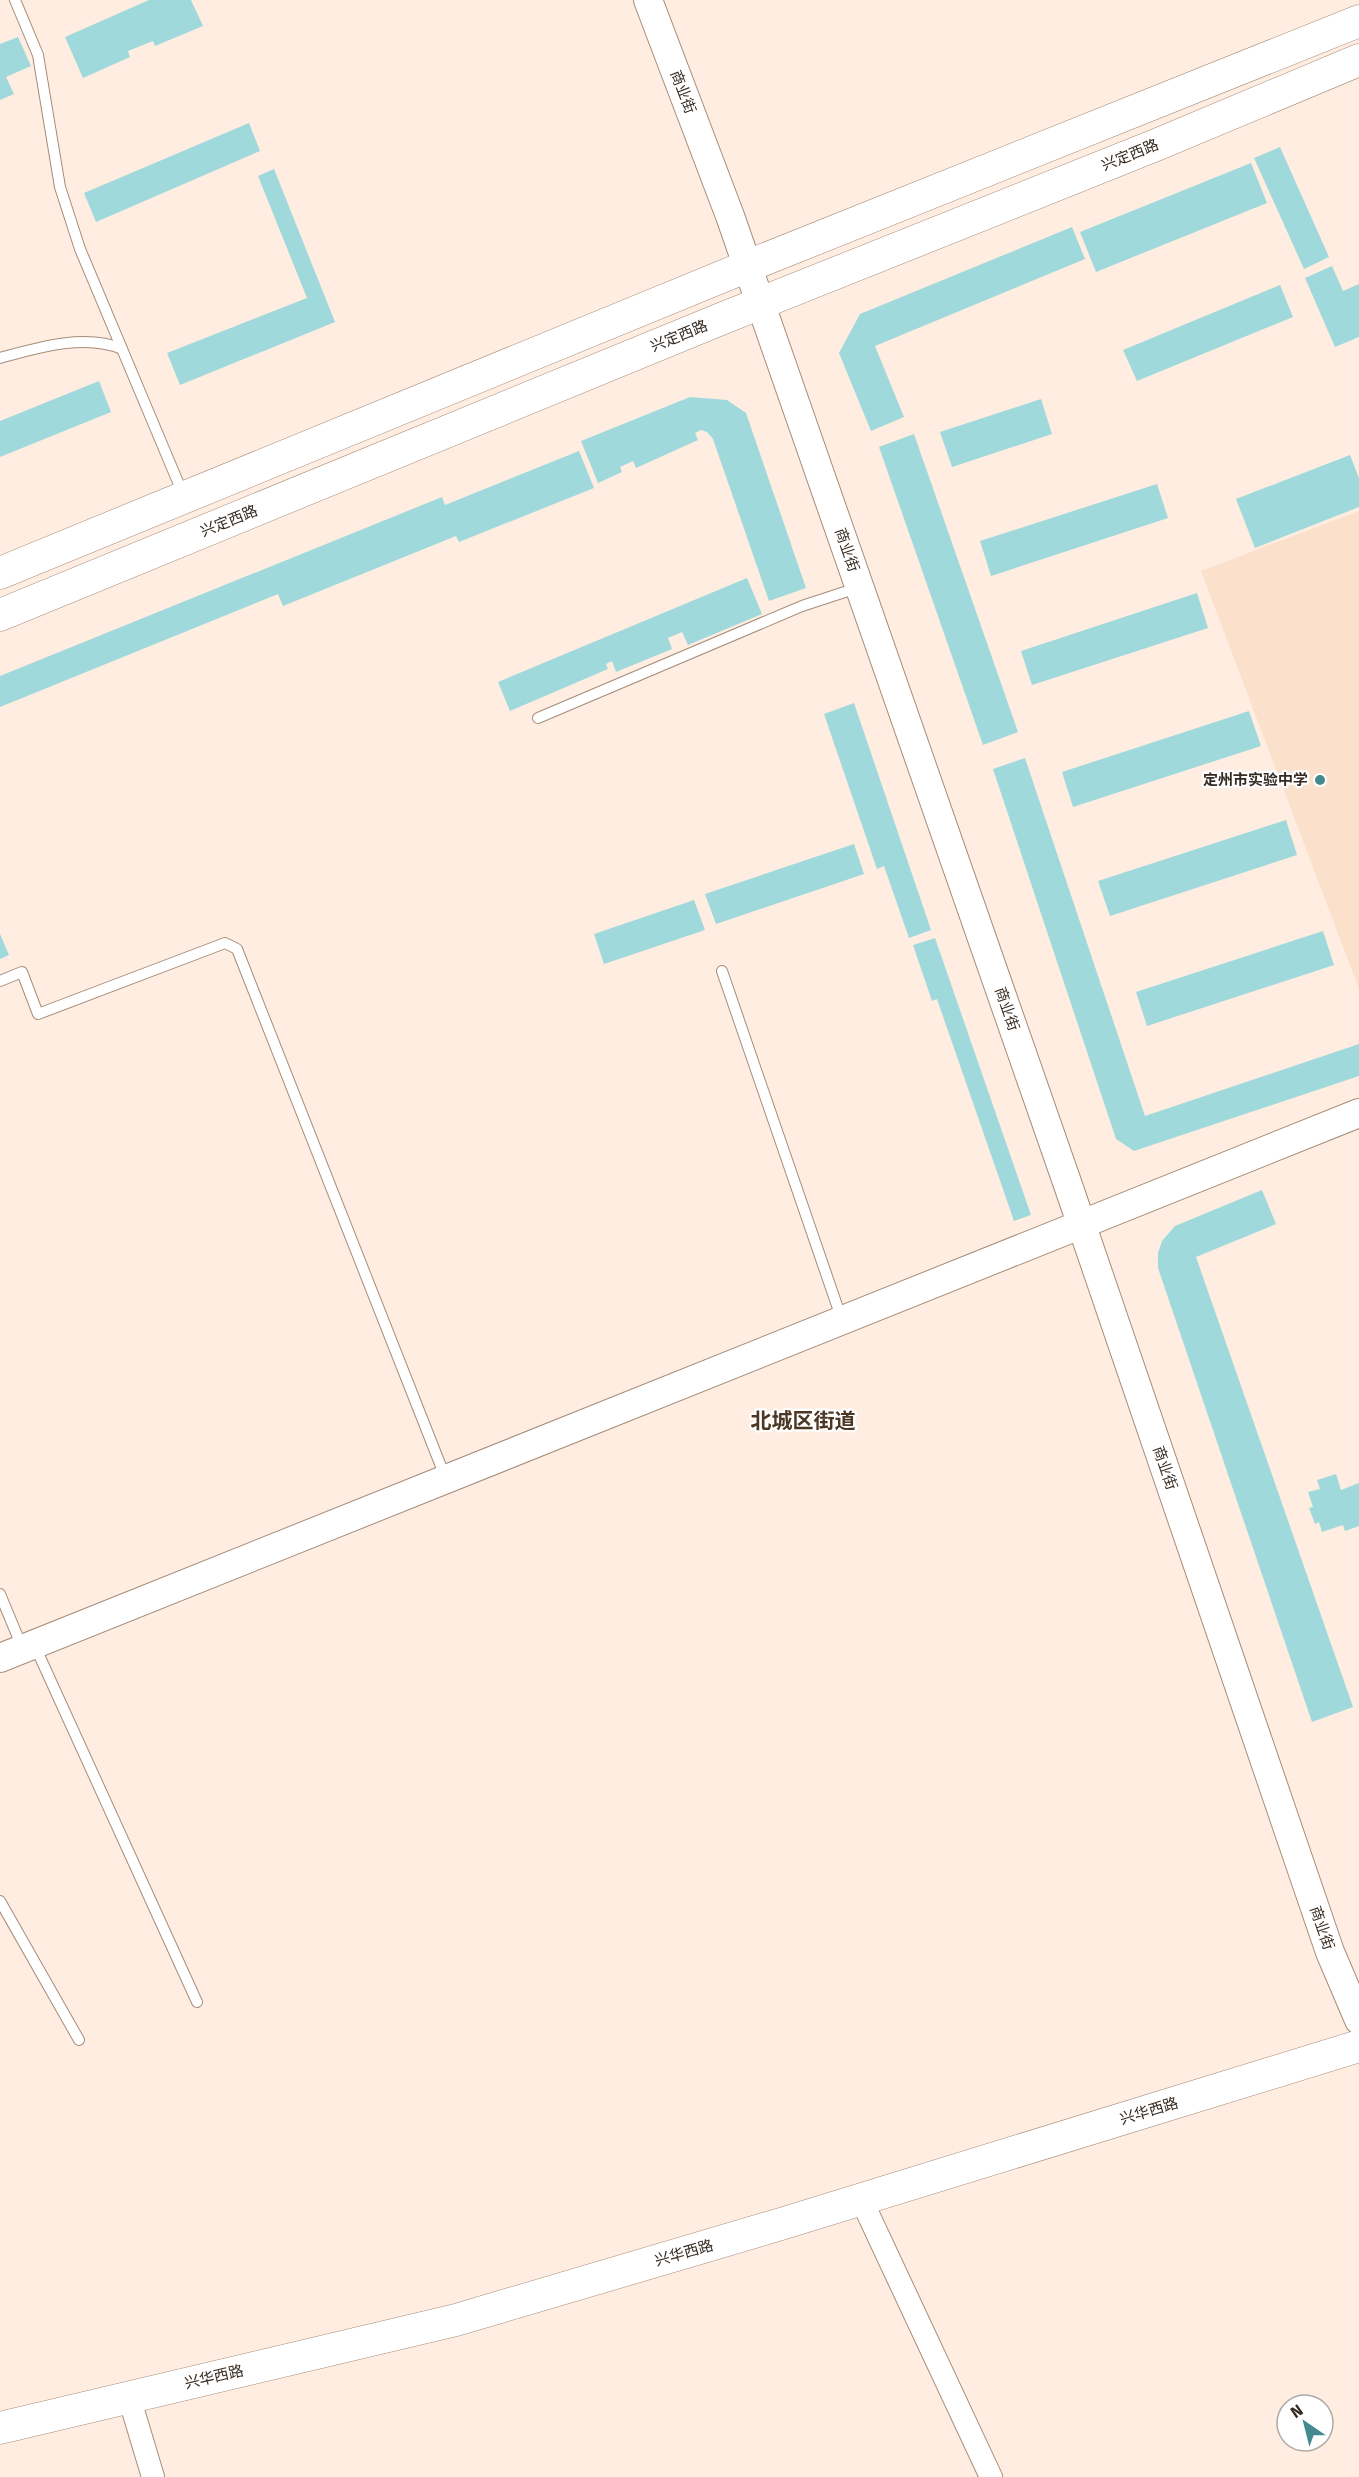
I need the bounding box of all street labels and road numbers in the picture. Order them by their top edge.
street label: 商业街 [667,68,699,116]
street label: 兴定西路 [1099,135,1161,175]
street label: 兴定西路 [648,316,710,356]
street label: 兴定西路 [198,501,260,541]
street label: 商业街 [831,526,863,574]
street label: 商业街 [991,985,1023,1033]
street label: 商业街 [1149,1444,1181,1492]
street label: 商业街 [1306,1904,1338,1952]
street label: 兴华西路 [1118,2094,1180,2128]
street label: 兴华西路 [653,2236,715,2270]
street label: 兴华西路 [183,2361,245,2393]

